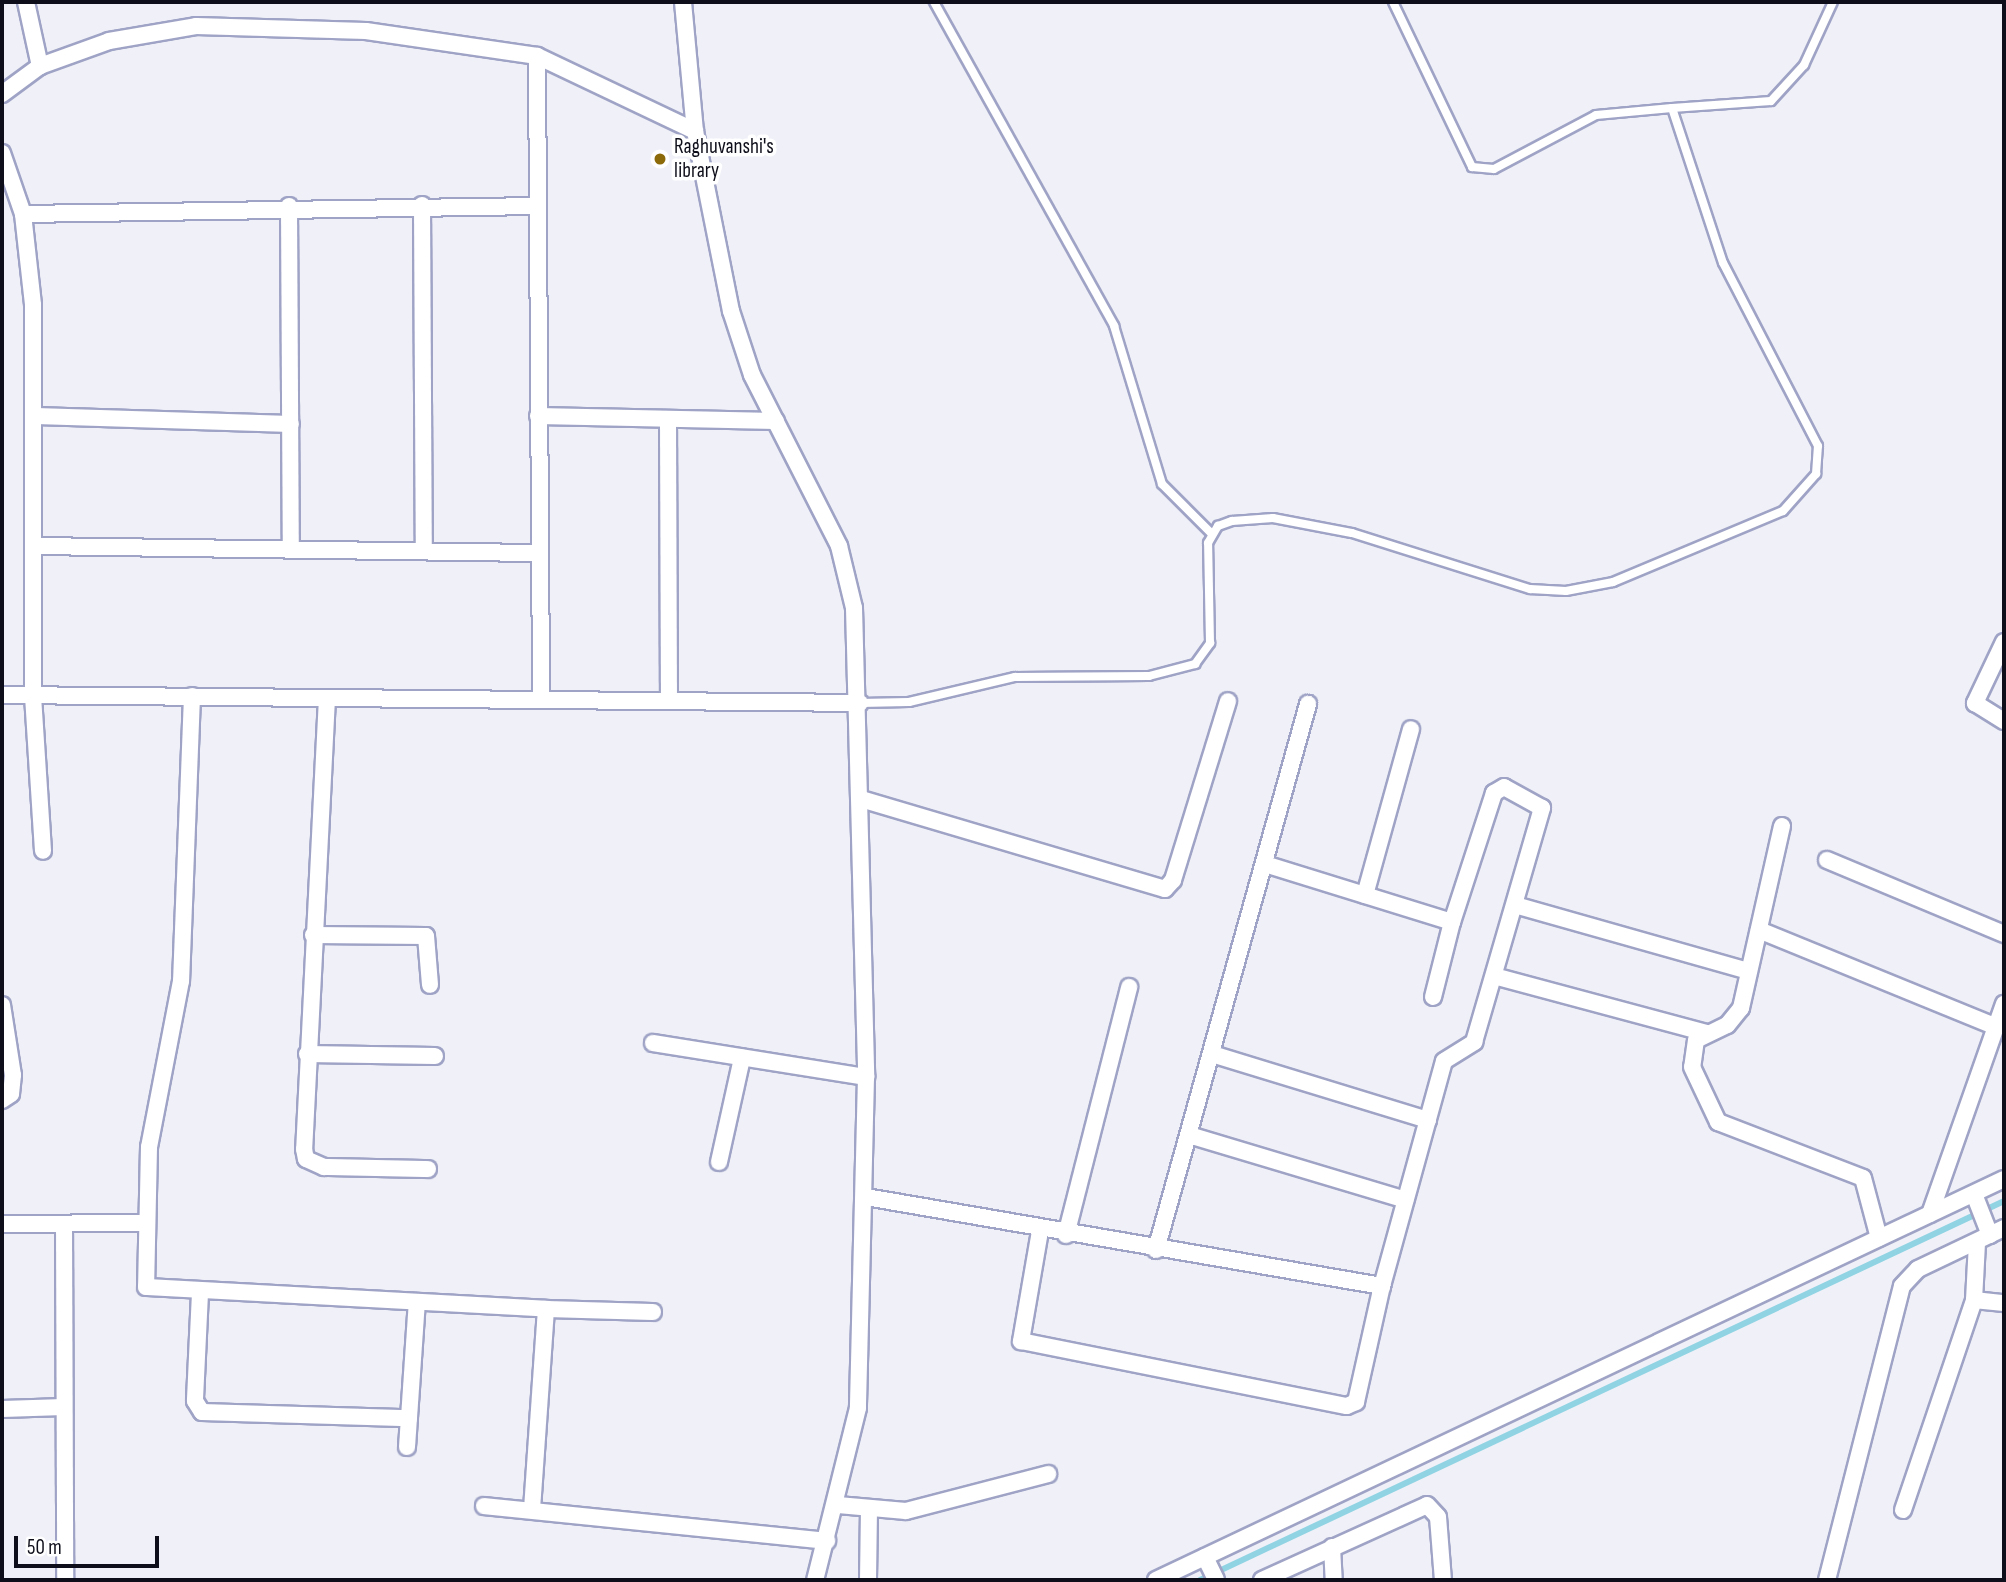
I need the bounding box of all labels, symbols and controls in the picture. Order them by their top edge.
place label: Raghuvanshi's library [674,134,774,184]
marker: Raghuvanshi's library [652,151,668,167]
scale bar [18,1522,163,1566]
text: 50 m [27,1535,62,1560]

